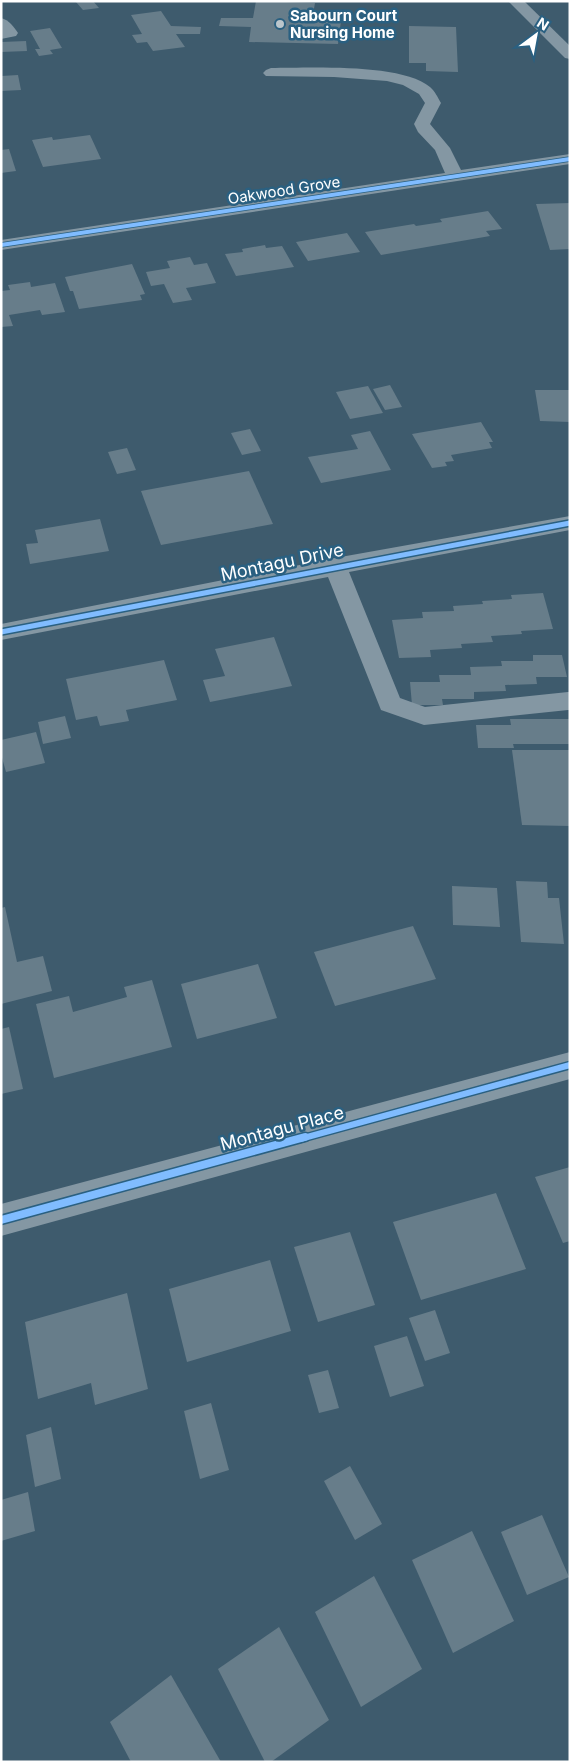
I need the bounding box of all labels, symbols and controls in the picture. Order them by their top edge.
place label: Sabourn Court Nursing Home [290,6,398,42]
north arrow [511,10,561,60]
text: N [534,14,552,34]
marker: Sabourn Court Nursing Home [274,18,286,30]
street label: Oakwood Grove [226,172,342,208]
street label: Montagu Drive [219,539,345,585]
street label: Montagu Place [218,1101,346,1155]

